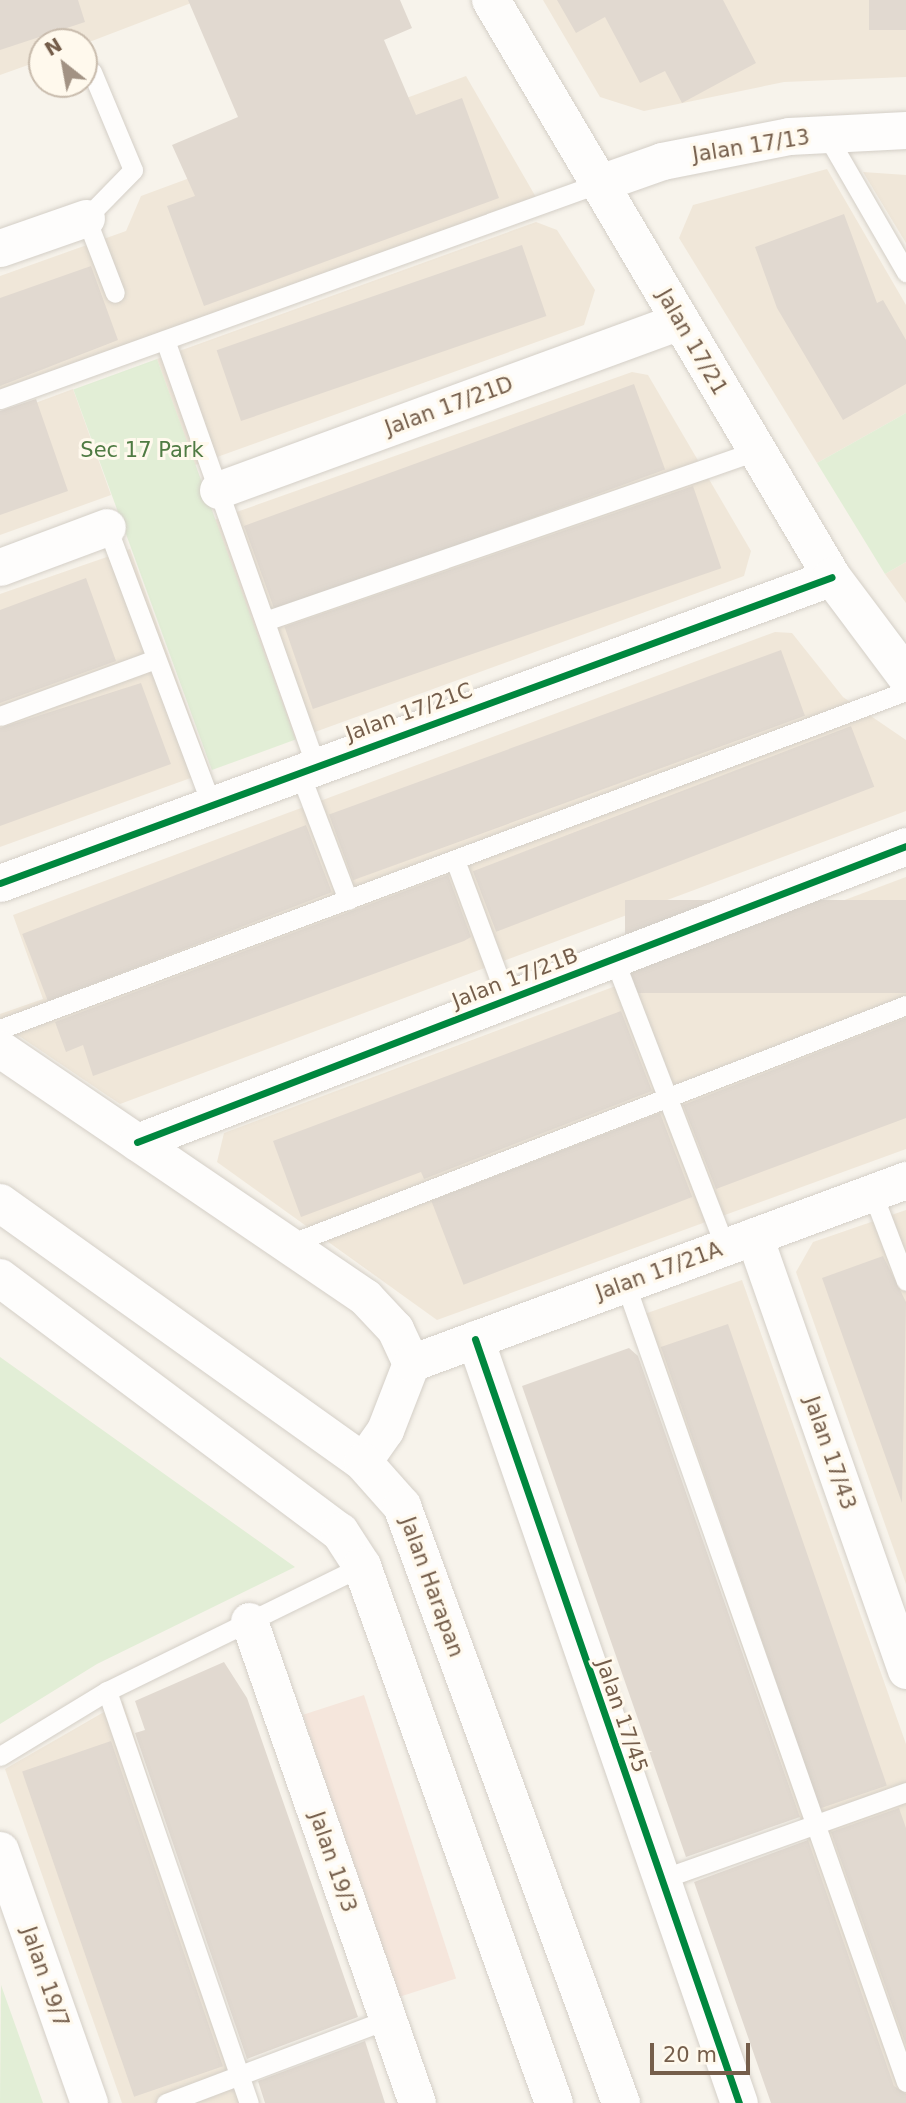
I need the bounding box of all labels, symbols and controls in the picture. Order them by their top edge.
north arrow [28,28,98,98]
text: N [41,33,66,60]
street label: Jalan 17/13 [691,124,811,168]
street label: Jalan 17/21 [652,284,732,400]
street label: Jalan 17/21D [382,371,516,441]
park label: Sec 17 Park [80,437,204,463]
street label: Jalan 17/21C [342,677,476,747]
street label: Jalan 17/21B [449,942,581,1014]
street label: Jalan 17/21A [592,1236,726,1306]
street label: Jalan 17/43 [799,1393,861,1513]
street label: Jalan Harapan [395,1513,469,1661]
street label: Jalan 17/45 [591,1656,653,1776]
street label: Jalan 19/3 [304,1808,362,1916]
street label: Jalan 19/7 [16,1923,74,2031]
scale bar [654,2030,754,2074]
text: 20 m [663,2043,717,2067]

